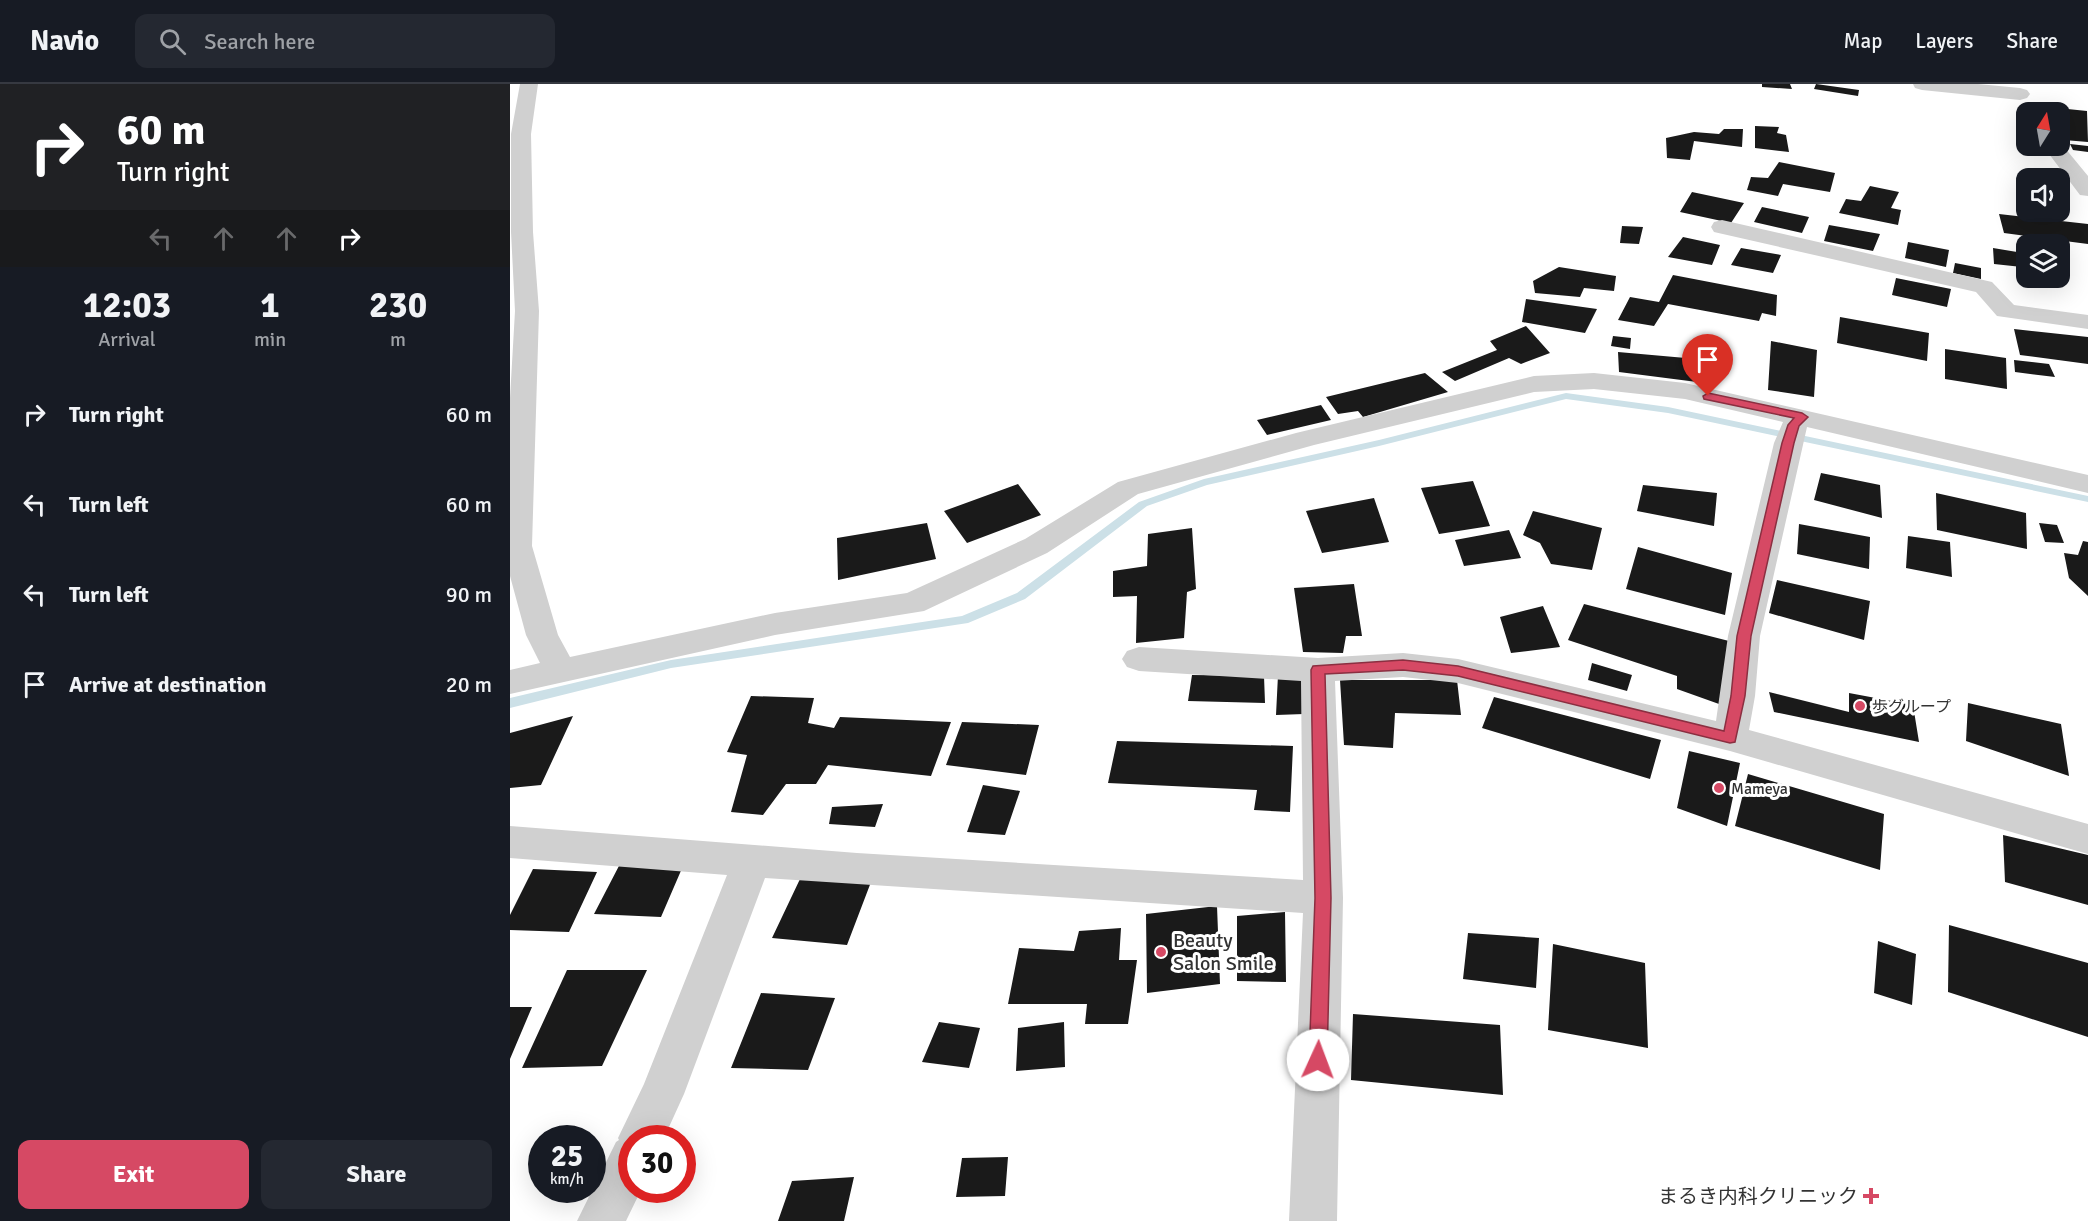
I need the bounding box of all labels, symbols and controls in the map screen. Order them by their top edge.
search box [135,14,555,68]
text: Navio [30,24,99,58]
icon: search [156,25,189,58]
text: Search here [204,28,315,55]
text: Map [1844,28,1882,54]
text: Layers [1915,28,1973,54]
text: Share [2006,28,2058,54]
north arrow [2016,102,2070,156]
map controls [2016,102,2070,288]
text: 60 m [117,105,206,156]
icon: right [18,108,96,186]
text: Turn right [117,156,230,189]
button: sound [2016,168,2070,222]
icon: left [144,222,177,255]
icon: ahead [207,222,240,255]
icon: ahead [270,222,303,255]
icon: right [333,222,366,255]
button: layers [2016,234,2070,288]
text: 12:03 [83,283,171,328]
text: 1 [260,283,280,328]
text: 230 [369,283,427,328]
text: Arrival [98,327,156,352]
text: min [254,327,286,352]
text: m [390,327,406,352]
pin [1682,334,1733,396]
icon: arrive [1691,343,1724,376]
icon: right [18,398,51,431]
text: Turn right [69,401,164,428]
text: 60 m [446,401,492,428]
icon: left [18,488,51,521]
text: Turn left [69,491,149,518]
text: 60 m [446,491,492,518]
icon: left [18,578,51,611]
text: Turn left [69,581,149,608]
text: 90 m [446,581,492,608]
icon: arrive [18,668,51,701]
text: Arrive at destination [69,671,266,698]
text: 20 m [446,671,492,698]
place label: 歩グループ [1872,697,1951,717]
marker: 歩グループ [1853,699,1867,713]
place label: Mameya [1731,779,1788,799]
marker: Mameya [1712,781,1726,795]
place label: Beauty Salon Smile [1173,928,1274,976]
marker: Beauty Salon Smile [1154,945,1168,959]
position arrow [1286,1028,1350,1092]
speed limit sign: 30 [618,1125,696,1203]
text: 25 [551,1138,583,1175]
button: Exit [18,1140,249,1209]
button: Share [261,1140,492,1209]
text: km/h [550,1170,584,1188]
place label: まるき内科クリニック [1658,1184,1858,1209]
marker: まるき内科クリニック [1862,1187,1880,1205]

